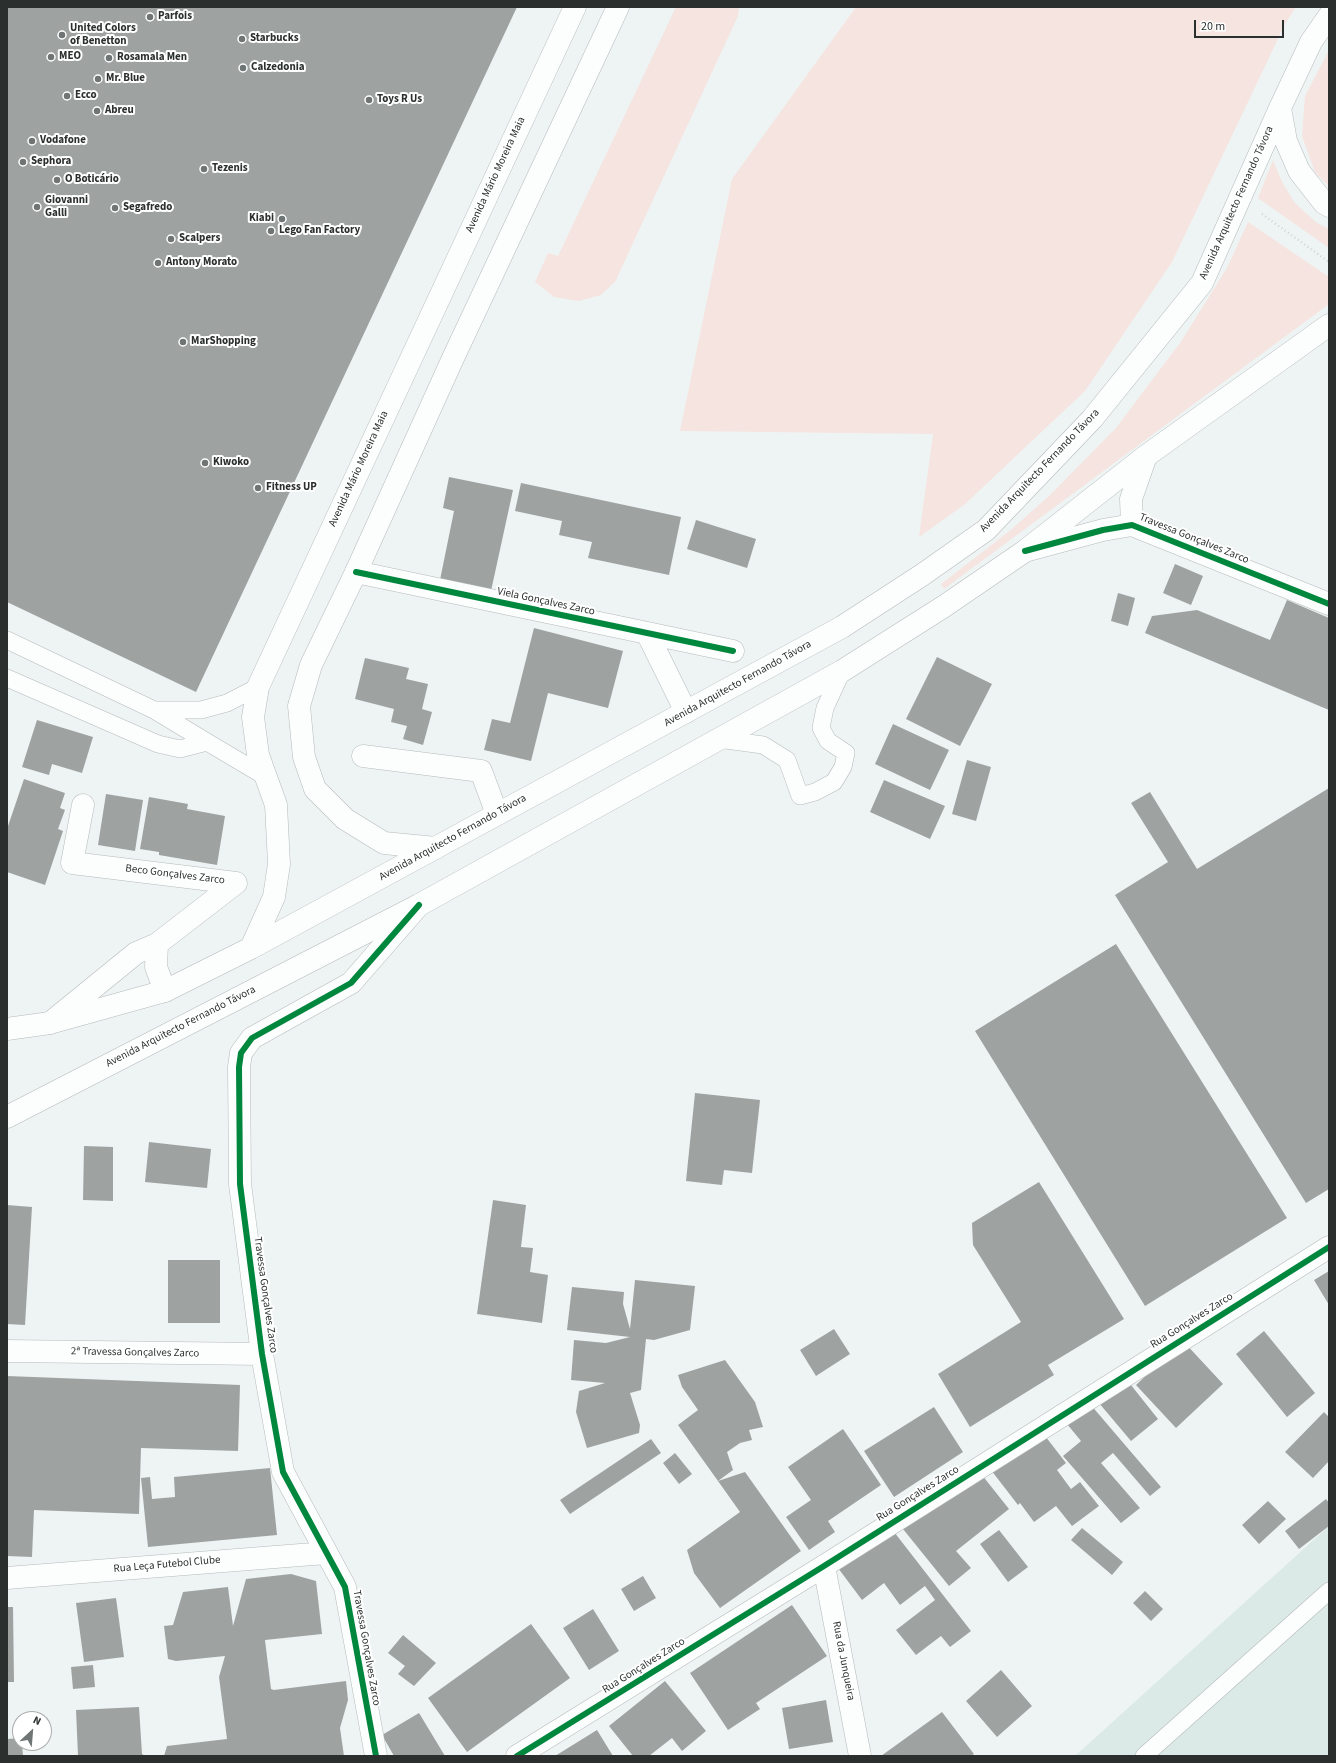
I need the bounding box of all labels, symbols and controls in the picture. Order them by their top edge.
place label: Parfois [158,10,192,24]
marker: Parfois [145,12,155,22]
scale bar [1196,12,1286,38]
text: 20 m [1201,18,1225,35]
place label: United Colors of Benetton [70,22,136,48]
marker: United Colors of Benetton [57,30,67,40]
place label: Starbucks [250,32,299,46]
marker: Starbucks [237,34,247,44]
place label: MEO [59,50,81,64]
place label: Rosamala Men [117,51,187,65]
marker: MEO [46,52,56,62]
marker: Rosamala Men [104,53,114,63]
place label: Calzedonia [251,61,305,75]
marker: Calzedonia [238,63,248,73]
place label: Mr. Blue [106,72,145,86]
marker: Mr. Blue [93,74,103,84]
place label: Ecco [75,89,97,103]
marker: Ecco [62,91,72,101]
place label: Toys R Us [377,93,422,107]
marker: Toys R Us [364,95,374,105]
place label: Abreu [105,104,134,118]
marker: Abreu [92,106,102,116]
street label: Avenida Mário Moreira Maia [463,115,529,235]
street label: Avenida Arquitecto Fernando Távora [1197,124,1277,282]
place label: Vodafone [40,134,86,148]
marker: Vodafone [27,136,37,146]
place label: Sephora [31,155,71,169]
marker: Sephora [18,157,28,167]
place label: Tezenis [212,162,248,176]
marker: Tezenis [199,164,209,174]
place label: O Boticário [65,173,119,187]
marker: O Boticário [52,175,62,185]
place label: Giovanni Galli [45,194,88,220]
place label: Segafredo [123,201,172,215]
marker: Giovanni Galli [32,202,42,212]
marker: Segafredo [110,203,120,213]
place label: Kiabi [249,212,274,226]
marker: Kiabi [277,214,287,224]
place label: Lego Fan Factory [279,224,360,238]
marker: Lego Fan Factory [266,226,276,236]
place label: Scalpers [179,232,220,246]
marker: Scalpers [166,234,176,244]
place label: Antony Morato [166,256,237,270]
marker: Antony Morato [153,258,163,268]
place label: MarShopping [191,335,256,349]
marker: MarShopping [178,337,188,347]
street label: Avenida Arquitecto Fernando Távora [977,407,1103,535]
street label: Avenida Mário Moreira Maia [326,409,392,529]
place label: Kiwoko [213,456,249,470]
marker: Kiwoko [200,458,210,468]
place label: Fitness UP [266,481,317,495]
marker: Fitness UP [253,483,263,493]
street label: Travessa Gonçalves Zarco [1137,511,1251,567]
street label: Viela Gonçalves Zarco [496,585,596,619]
street label: Avenida Arquitecto Fernando Távora [662,638,814,730]
street label: Avenida Arquitecto Fernando Távora [377,792,529,884]
street label: Beco Gonçalves Zarco [125,862,225,888]
street label: Avenida Arquitecto Fernando Távora [104,983,258,1071]
street label: Travessa Gonçalves Zarco [250,1236,280,1354]
street label: Rua Gonçalves Zarco [1148,1290,1236,1352]
street label: 2ª Travessa Gonçalves Zarco [71,1345,199,1361]
street label: Rua Gonçalves Zarco [874,1463,962,1525]
street label: Rua Leça Futebol Clube [113,1554,221,1576]
street label: Travessa Gonçalves Zarco [349,1589,383,1707]
street label: Rua da Junqueira [829,1620,857,1702]
street label: Rua Gonçalves Zarco [600,1635,688,1697]
north arrow [12,1711,52,1751]
text: N [30,1712,44,1729]

